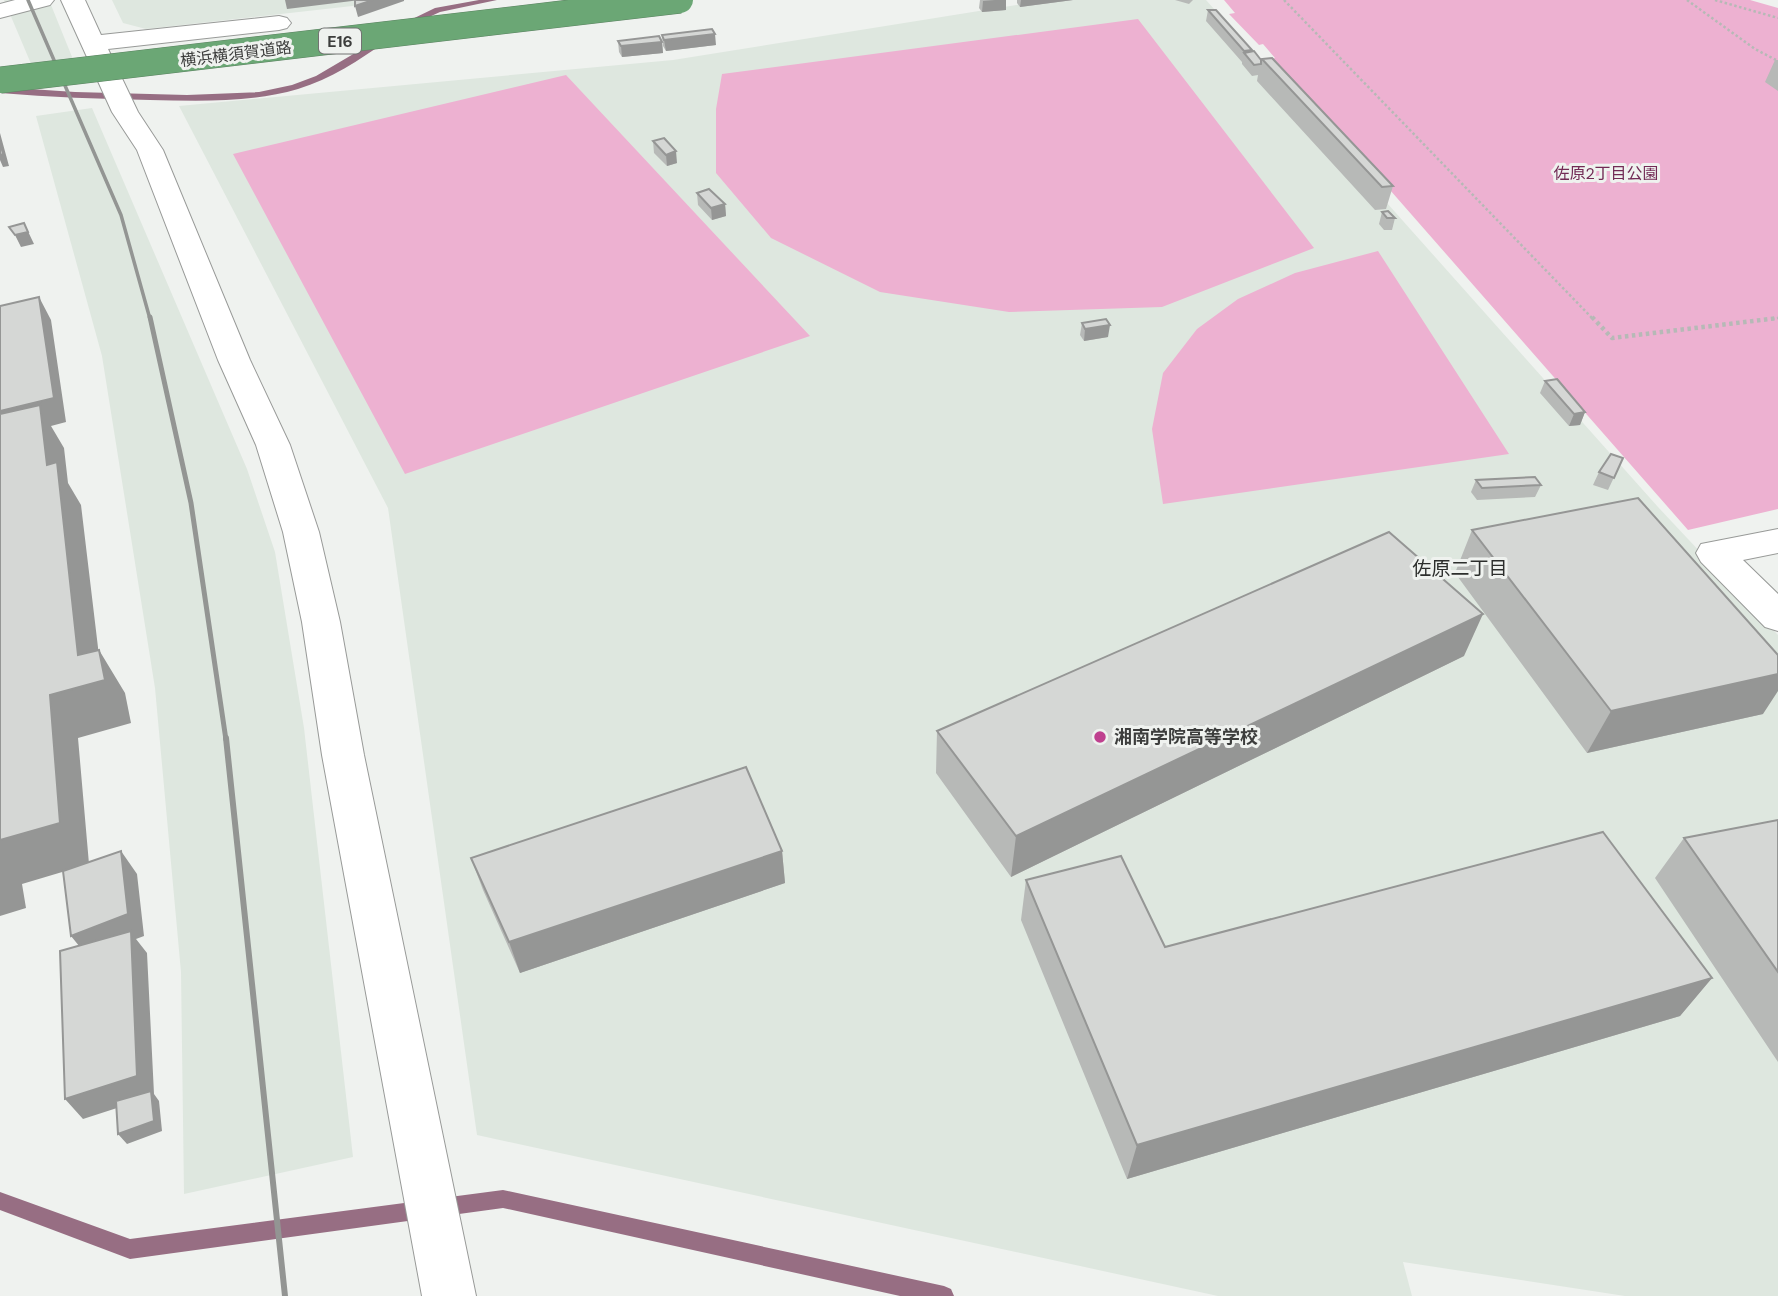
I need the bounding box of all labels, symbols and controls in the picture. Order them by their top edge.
road number: E16 [319,28,361,54]
street label: 横浜横須賀道路 [179,37,293,71]
park label: 佐原2丁目公園 [1553,163,1659,184]
district label: 佐原二丁目 [1412,556,1508,581]
place label: 湘南学院高等学校 [1114,725,1258,749]
marker: 湘南学院高等学校 [1092,729,1108,745]

